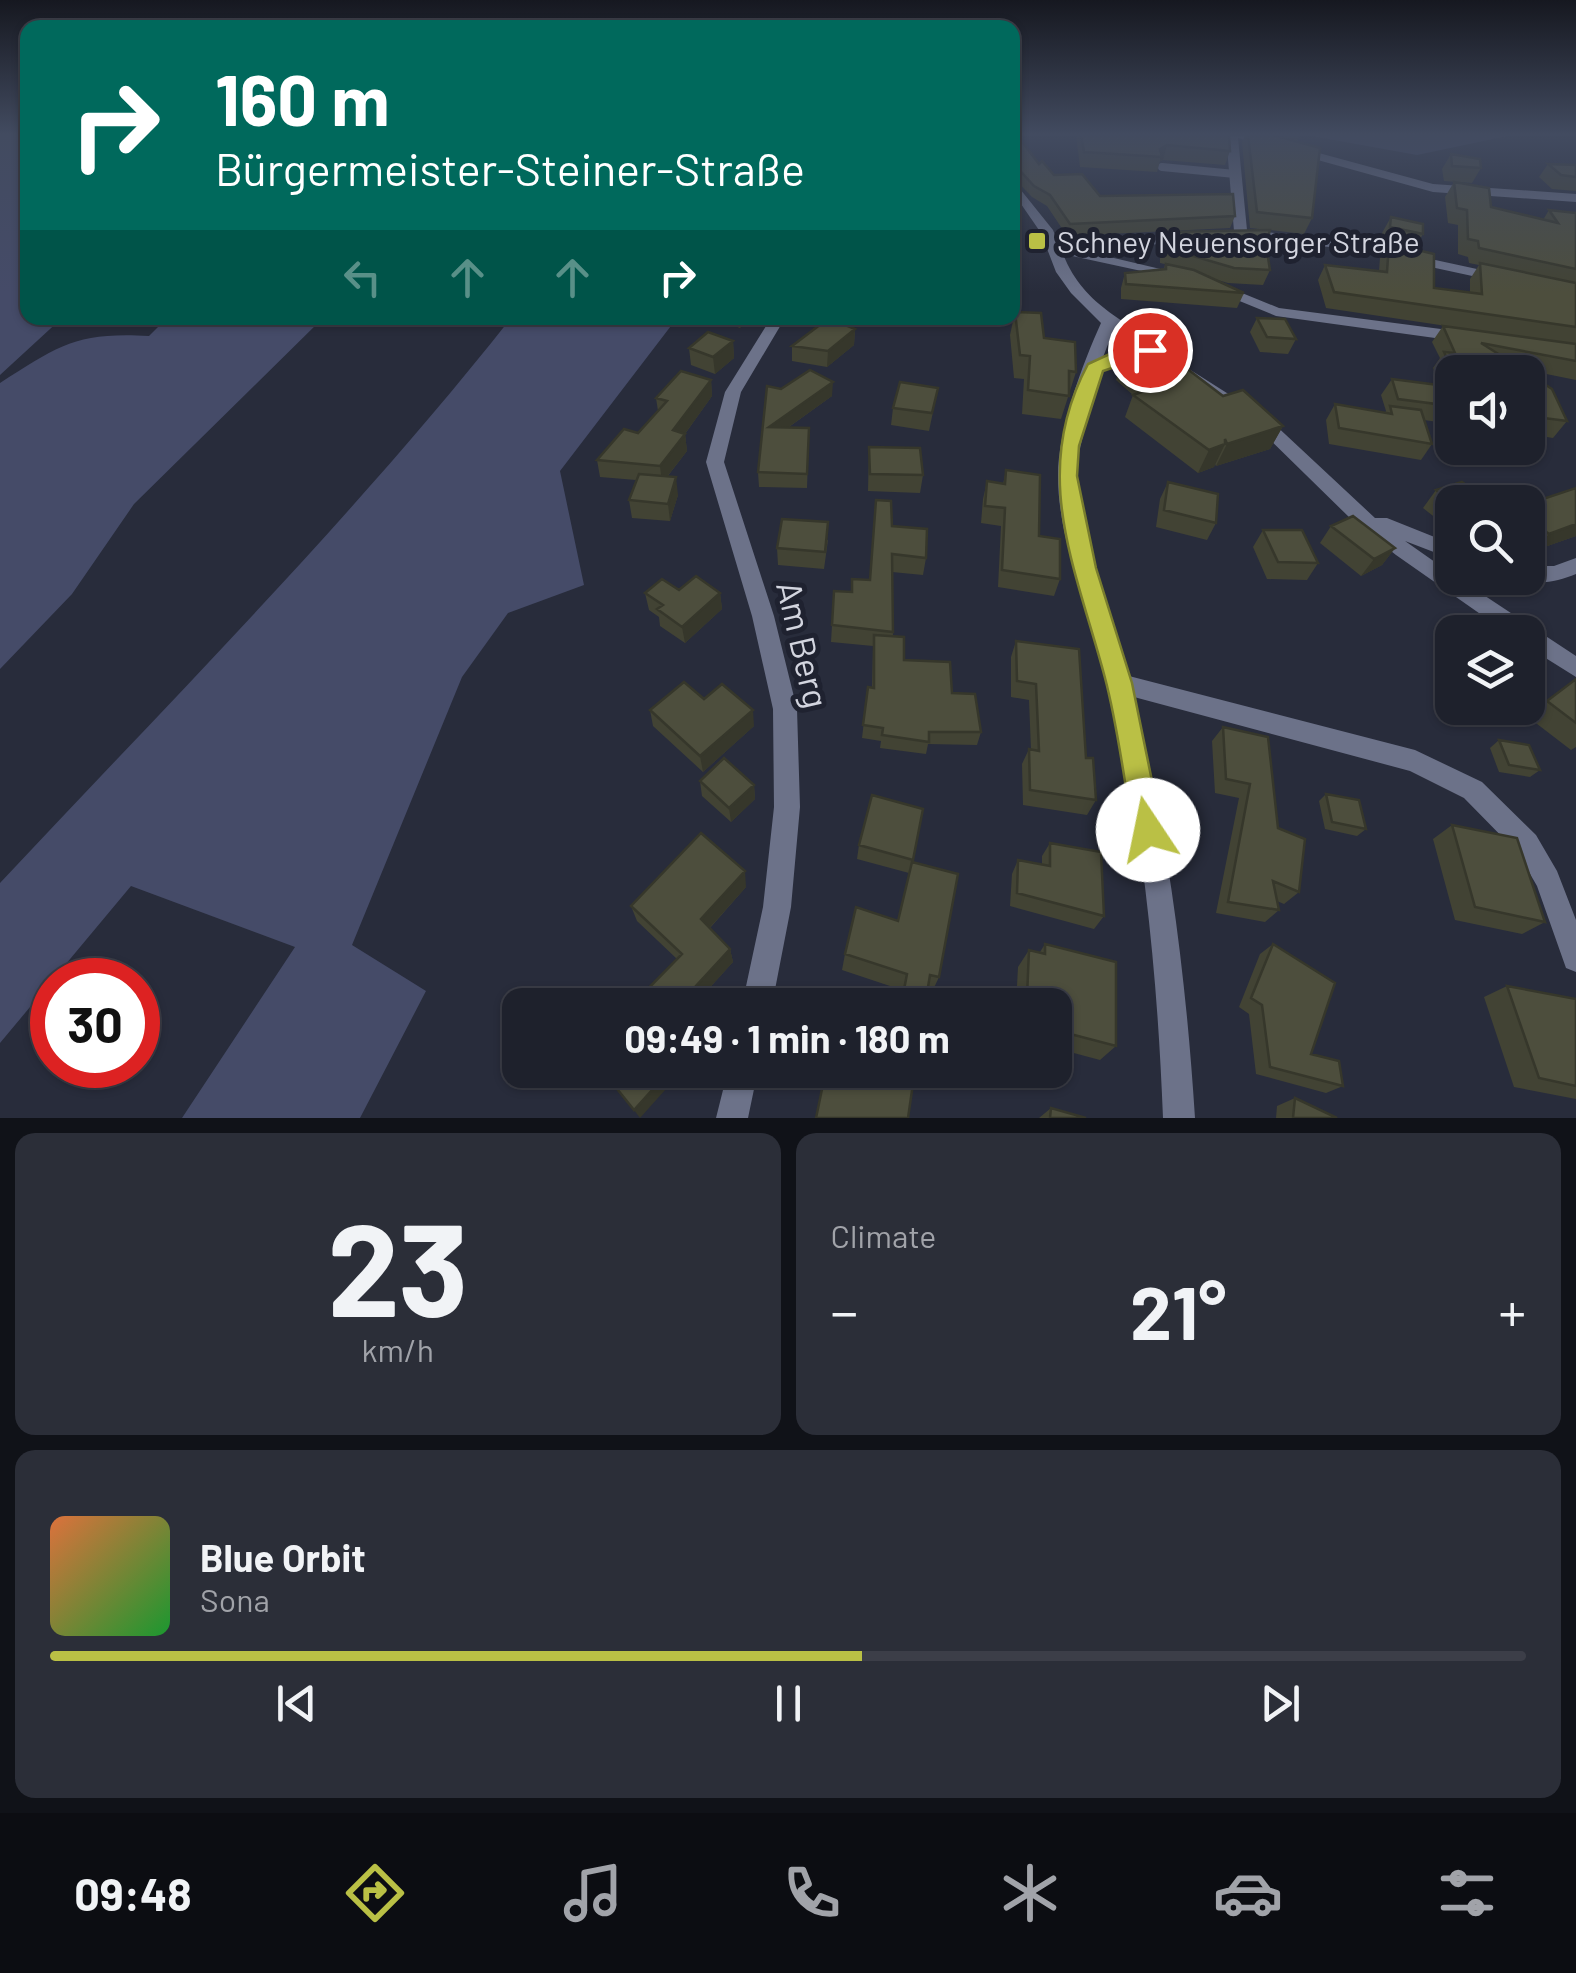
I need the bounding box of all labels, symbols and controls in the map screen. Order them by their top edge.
text: 160 m [215,56,390,140]
icon: right [50,60,180,190]
text: Bürgermeister-Steiner-Straße [215,141,805,195]
place label: Schney Neuensorger Straße [1057,223,1420,259]
marker: Schney Neuensorger Straße [1026,230,1048,252]
icon: left [335,250,390,305]
icon: ahead [440,250,495,305]
icon: ahead [545,250,600,305]
icon: right [650,250,705,305]
pin [1108,308,1193,393]
icon: arrive [1123,323,1178,378]
map controls [1435,355,1545,725]
button: sound [1435,355,1545,465]
button: search [1435,485,1545,595]
street label: Am Berg [769,577,839,711]
button: layers [1435,615,1545,725]
position arrow [1096,778,1200,882]
speed limit sign: 30 [30,958,160,1088]
text: 09:49 · 1 min · 180 m [624,1015,950,1061]
text: 23 [327,1187,468,1343]
text: Climate [831,1216,936,1254]
text: 21° [1130,1265,1226,1355]
text: − [831,1277,858,1343]
text: + [1498,1277,1526,1343]
text: km/h [362,1330,434,1368]
text: Blue Orbit [200,1534,366,1580]
text: Sona [200,1580,270,1618]
icon: previous [269,1676,324,1731]
icon: pause [761,1676,816,1731]
icon: next [1253,1676,1308,1731]
icon: directions [340,1858,410,1928]
icon: music [558,1858,628,1928]
icon: phone [777,1858,847,1928]
icon: climate [995,1858,1065,1928]
icon: car [1213,1858,1283,1928]
icon: filters [1432,1858,1502,1928]
text: 09:48 [74,1866,192,1920]

